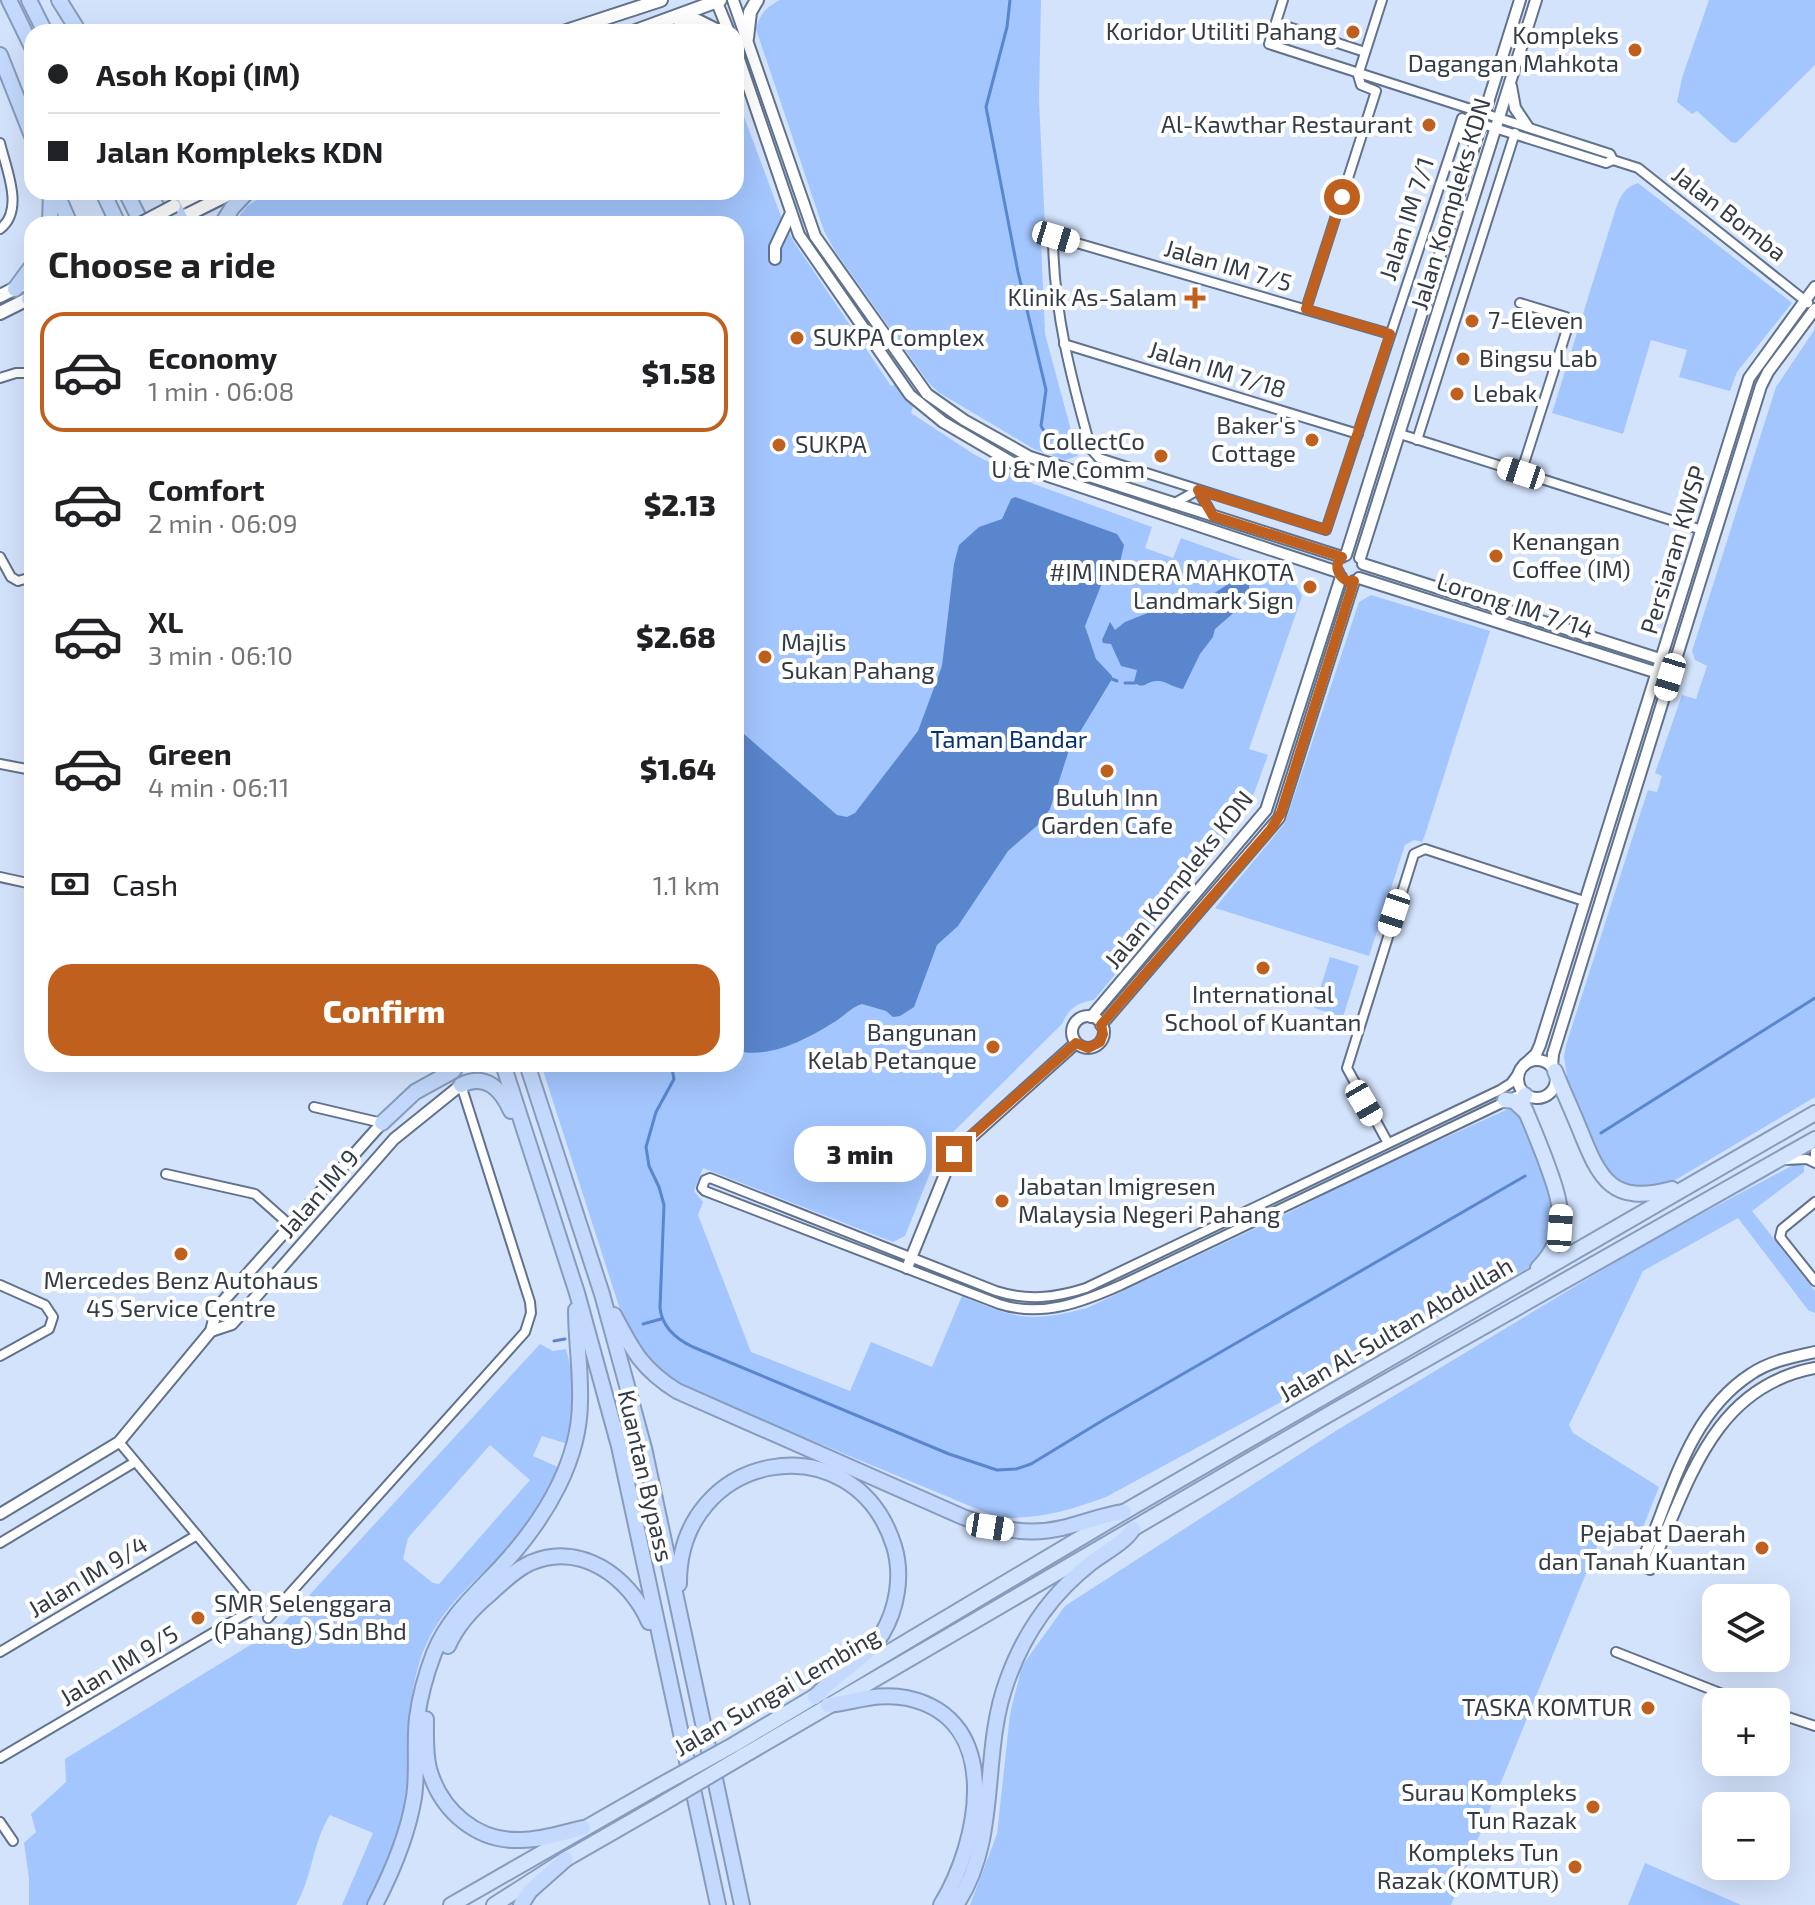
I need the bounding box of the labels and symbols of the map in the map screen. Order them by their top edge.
place label: Koridor Utiliti Pahang [1106,16,1337,45]
place label: Kompleks Dagangan Mahkota [1408,20,1619,77]
marker: Koridor Utiliti Pahang [1344,23,1362,41]
marker: Kompleks Dagangan Mahkota [1626,41,1644,59]
street label: Jalan Kompleks KDN [1404,94,1496,313]
place label: Al-Kawthar Restaurant [1161,109,1413,138]
marker: Al-Kawthar Restaurant [1420,116,1438,134]
street label: Jalan IM 7/1 [1372,153,1439,284]
street label: Jalan Bomba [1667,159,1793,267]
route start [1324,179,1360,215]
car [1030,219,1082,255]
street label: Jalan IM 7/5 [1161,233,1295,297]
place label: Klinik As-Salam [1008,282,1177,311]
marker: Klinik As-Salam [1184,287,1206,309]
place label: 7-Eleven [1488,305,1583,334]
marker: 7-Eleven [1463,312,1481,330]
place label: SUKPA Complex [813,322,985,351]
marker: SUKPA Complex [788,329,806,347]
street label: Jalan IM 7/18 [1145,334,1290,403]
place label: Bingsu Lab [1479,343,1598,372]
marker: Bingsu Lab [1454,350,1472,368]
place label: Lebak [1473,378,1537,407]
marker: Lebak [1448,385,1466,403]
place label: Baker's Cottage [1211,410,1296,467]
place label: CollectCo U & Me Comm [991,426,1145,483]
place label: SUKPA [795,429,867,458]
marker: Baker's Cottage [1303,431,1321,449]
marker: SUKPA [770,436,788,454]
marker: CollectCo U & Me Comm [1152,447,1170,465]
car [1494,454,1548,492]
street label: Persiaran KWSP [1633,462,1712,637]
place label: Kenangan Coffee (IM) [1512,526,1631,583]
marker: Kenangan Coffee (IM) [1487,547,1505,565]
place label: #IM INDERA MAHKOTA Landmark Sign [1049,557,1294,614]
street label: Lorong IM 7/14 [1433,566,1598,644]
marker: #IM INDERA MAHKOTA Landmark Sign [1301,578,1319,596]
place label: Majlis Sukan Pahang [781,627,935,684]
marker: Majlis Sukan Pahang [756,648,774,666]
car [1652,651,1688,703]
park label: Taman Bandar [931,724,1088,753]
marker: Buluh Inn Garden Cafe [1098,762,1116,780]
place label: Buluh Inn Garden Cafe [1041,782,1173,839]
street label: Jalan Kompleks KDN [1097,784,1258,974]
car [1375,886,1413,940]
marker: International School of Kuantan [1254,959,1272,977]
place label: International School of Kuantan [1164,979,1362,1036]
place label: Bangunan Kelab Petanque [807,1017,977,1074]
marker: Bangunan Kelab Petanque [984,1038,1002,1056]
car [1342,1076,1386,1130]
callout: 3 min [794,1126,926,1182]
route end [936,1136,972,1172]
street label: Jalan IM 9 [272,1143,364,1243]
place label: Jabatan Imigresen Malaysia Negeri Pahang [1018,1171,1281,1228]
marker: Jabatan Imigresen Malaysia Negeri Pahang [993,1192,1011,1210]
car [1546,1203,1574,1253]
marker: Mercedes Benz Autohaus 4S Service Centre [172,1245,190,1263]
street label: Jalan Al-Sultan Abdullah [1273,1250,1517,1408]
place label: Mercedes Benz Autohaus 4S Service Centre [44,1265,318,1322]
street label: Kuantan Bypass [613,1387,680,1564]
car [964,1511,1016,1543]
place label: Pejabat Daerah dan Tanah Kuantan [1538,1518,1746,1575]
street label: Jalan IM 9/4 [22,1529,152,1623]
marker: Pejabat Daerah dan Tanah Kuantan [1753,1539,1771,1557]
place label: SMR Selenggara (Pahang) Sdn Bhd [214,1588,407,1645]
marker: SMR Selenggara (Pahang) Sdn Bhd [189,1609,207,1627]
street label: Jalan IM 9/5 [54,1618,183,1711]
street label: Jalan Sungai Lembing [668,1620,884,1761]
place label: TASKA KOMTUR [1462,1692,1632,1721]
marker: TASKA KOMTUR [1639,1699,1657,1717]
place label: Surau Kompleks Tun Razak [1401,1777,1577,1834]
marker: Surau Kompleks Tun Razak [1584,1798,1602,1816]
place label: Kompleks Tun Razak (KOMTUR) [1377,1837,1559,1894]
marker: Kompleks Tun Razak (KOMTUR) [1566,1858,1584,1876]

